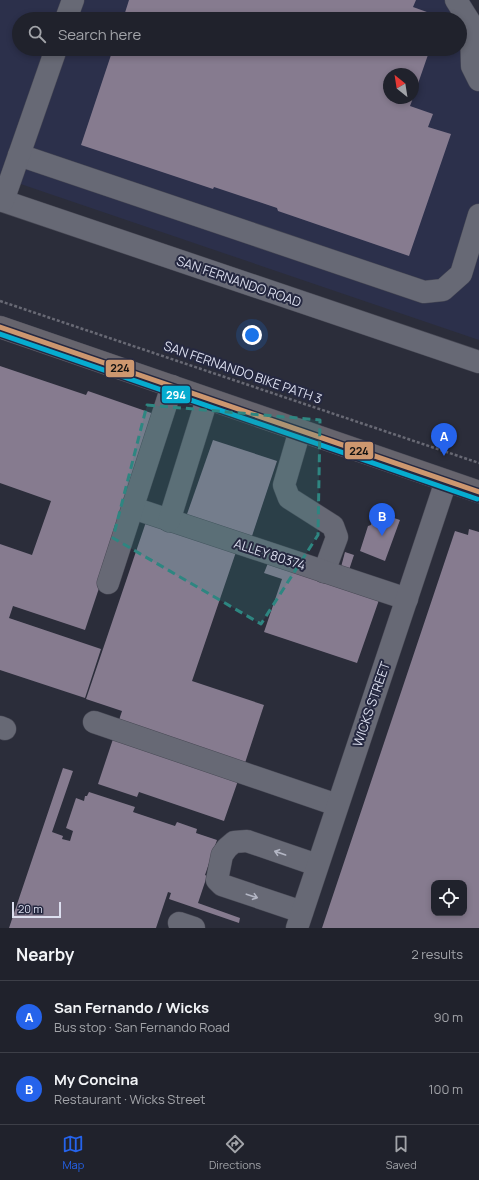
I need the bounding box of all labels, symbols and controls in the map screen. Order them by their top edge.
search box [12,12,467,56]
icon: search [26,23,48,45]
text: Search here [58,24,141,45]
north arrow [383,68,419,104]
street label: SAN FERNANDO ROAD [174,251,304,311]
your location [242,325,262,345]
street label: SAN FERNANDO BIKE PATH 3 [161,336,325,408]
line badge: 224 [105,359,135,378]
text: 224 [110,360,130,375]
line badge: 294 [161,385,191,404]
text: 294 [166,387,186,402]
pin: A [431,423,457,456]
line badge: 224 [344,441,374,460]
text: 224 [349,443,369,458]
pin: B [369,503,395,536]
street label: ALLEY 80374 [232,534,309,574]
street label: WICKS STREET [348,659,394,749]
one-way arrow [274,848,286,856]
map controls [431,880,467,916]
button: locate [431,880,467,916]
one-way arrow [246,892,258,900]
scale bar [12,900,61,919]
text: 20 m [18,901,43,916]
text: Nearby [16,943,74,966]
text: 2 results [411,945,463,963]
text: San Fernando / Wicks [54,997,209,1018]
text: A [25,1008,33,1026]
text: 90 m [433,1008,463,1026]
text: Bus stop · San Fernando Road [54,1018,230,1036]
text: My Concina [54,1069,138,1090]
text: B [25,1080,33,1098]
text: 100 m [428,1080,463,1098]
text: Restaurant · Wicks Street [54,1090,206,1108]
tab: Map [62,1133,84,1172]
tab: Directions [209,1133,261,1172]
tab: Saved [386,1133,417,1172]

